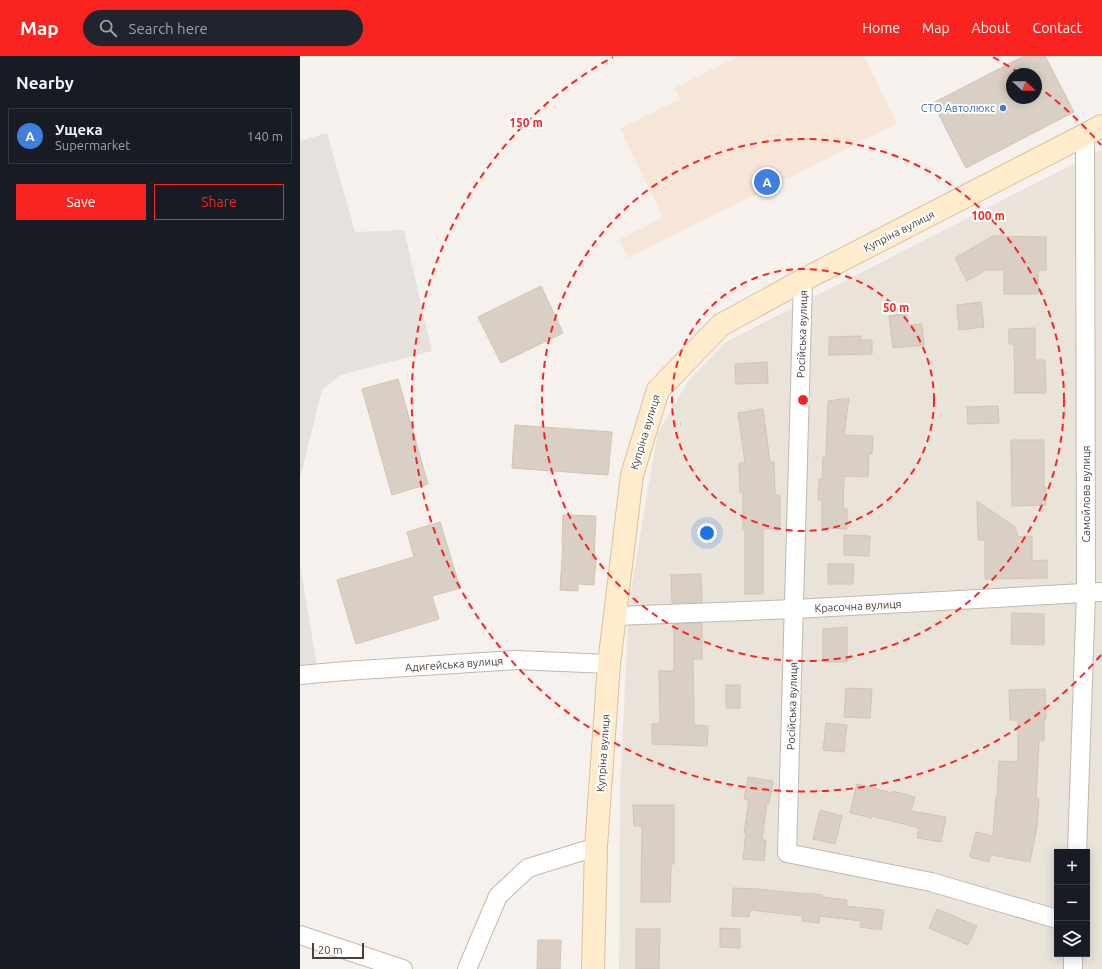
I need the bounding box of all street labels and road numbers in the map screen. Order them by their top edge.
street label: Купріна вулиця [861,208,937,254]
street label: Російська вулиця [794,290,810,378]
street label: Купріна вулиця [628,393,662,471]
street label: Самойлова вулиця [1080,446,1092,542]
street label: Красочна вулиця [814,598,902,614]
street label: Адигейська вулиця [404,655,504,673]
street label: Російська вулиця [784,662,800,750]
street label: Купріна вулиця [594,714,612,792]

